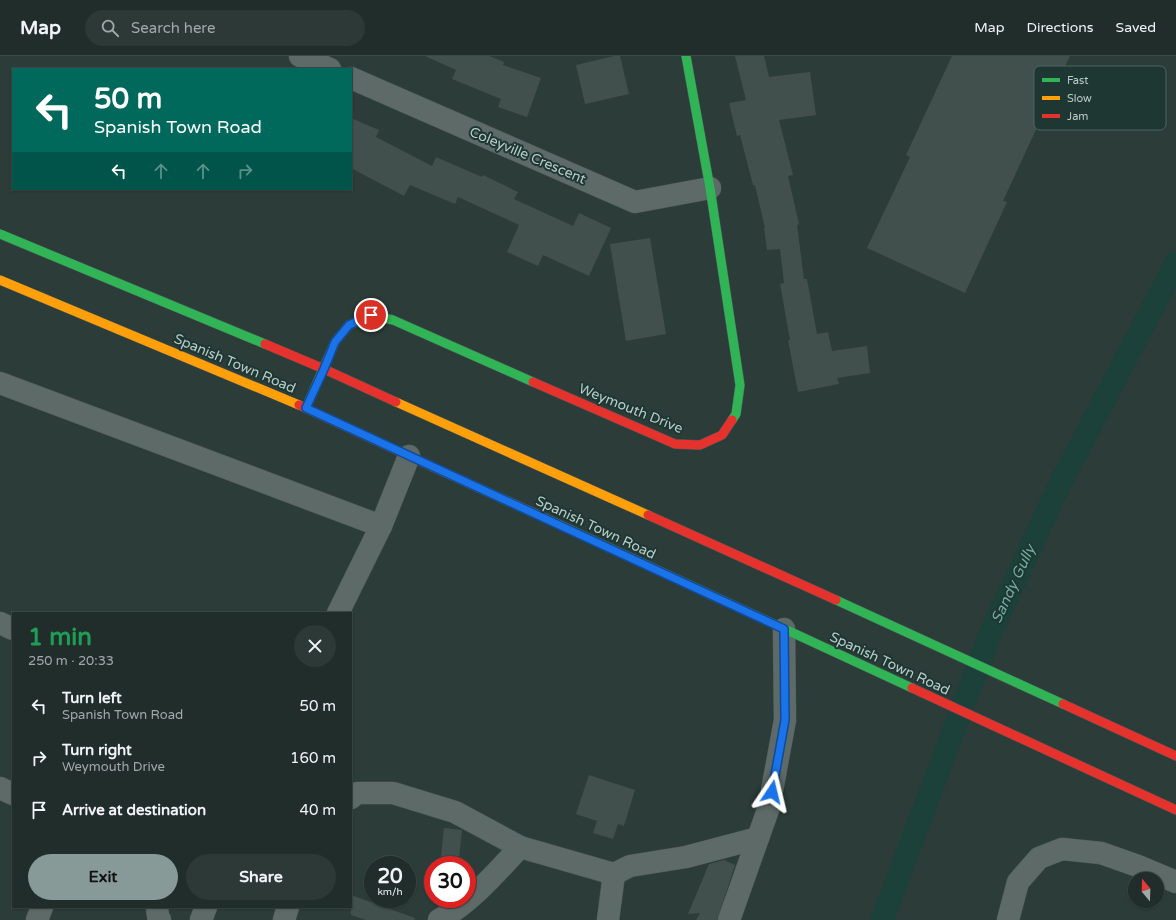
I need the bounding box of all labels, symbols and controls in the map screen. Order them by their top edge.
search box [85,10,365,46]
text: Map [20,17,61,39]
icon: search [99,17,121,39]
text: Search here [131,19,215,37]
text: Map [974,19,1005,36]
text: Directions [1027,19,1094,36]
text: Saved [1116,19,1156,36]
legend [1034,66,1166,130]
text: Fast [1067,74,1088,87]
text: 50 m [94,82,162,116]
icon: left [28,84,80,136]
text: Slow [1067,92,1092,105]
text: Jam [1067,110,1088,123]
text: Spanish Town Road [94,116,262,138]
street label: Coleyville Crescent [467,123,589,188]
icon: left [108,160,130,182]
icon: ahead [150,160,172,182]
icon: ahead [192,160,214,182]
icon: right [234,160,256,182]
pin [354,298,388,332]
icon: arrive [360,304,382,326]
street label: Spanish Town Road [171,330,298,397]
street label: Weymouth Drive [576,380,685,437]
street label: Spanish Town Road [533,492,659,563]
water label: Sandy Gully [987,540,1040,626]
text: 1 min [28,623,92,652]
button: close [294,625,336,667]
street label: Spanish Town Road [827,628,953,699]
text: 250 m · 20:33 [28,653,114,669]
text: Turn left [62,689,122,707]
icon: left [28,695,50,717]
text: 50 m [299,697,336,715]
text: Spanish Town Road [62,707,183,723]
text: Turn right [62,741,132,759]
icon: right [28,747,50,769]
text: 160 m [290,749,336,767]
text: Weymouth Drive [62,759,165,775]
position arrow [751,771,793,813]
icon: arrive [28,799,50,821]
text: Arrive at destination [62,801,206,819]
text: 40 m [299,801,336,819]
button: Exit [28,854,178,900]
button: Share [186,854,336,900]
speed limit sign: 30 [424,856,476,908]
text: 20 [377,865,403,889]
north arrow [1128,872,1164,908]
map controls [1128,872,1164,908]
text: km/h [377,886,403,898]

